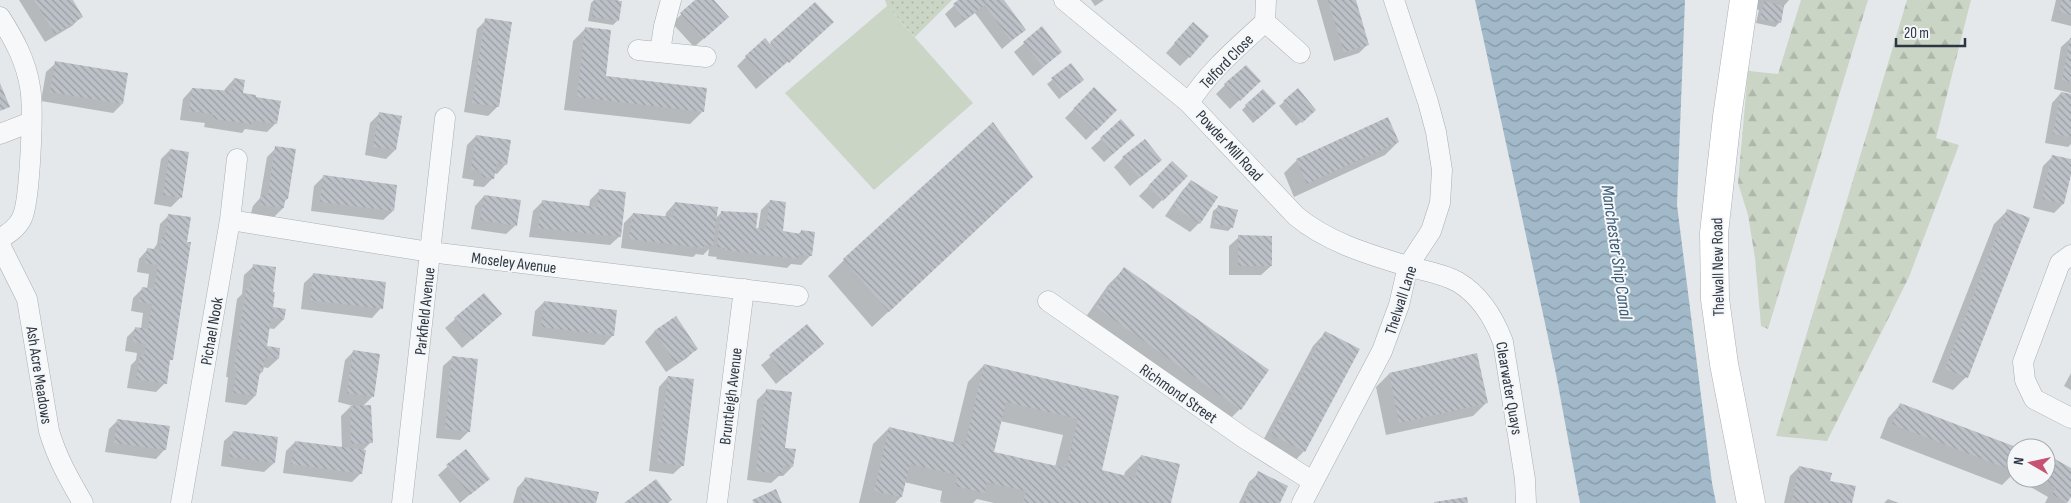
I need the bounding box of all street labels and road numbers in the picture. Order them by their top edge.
street label: Telford Close [1196,31,1258,93]
street label: Powder Mill Road [1191,107,1267,185]
street label: Thelwall New Road [1708,217,1729,317]
street label: Moseley Avenue [470,249,557,278]
street label: Thelwall Lane [1381,264,1421,337]
street label: Parkfield Avenue [411,266,440,356]
street label: Pichael Nook [197,296,228,367]
street label: Ash Acre Meadows [21,324,56,426]
street label: Clearwater Quays [1491,340,1526,436]
street label: Bruntleigh Avenue [716,347,747,446]
street label: Richmond Street [1136,361,1221,428]

